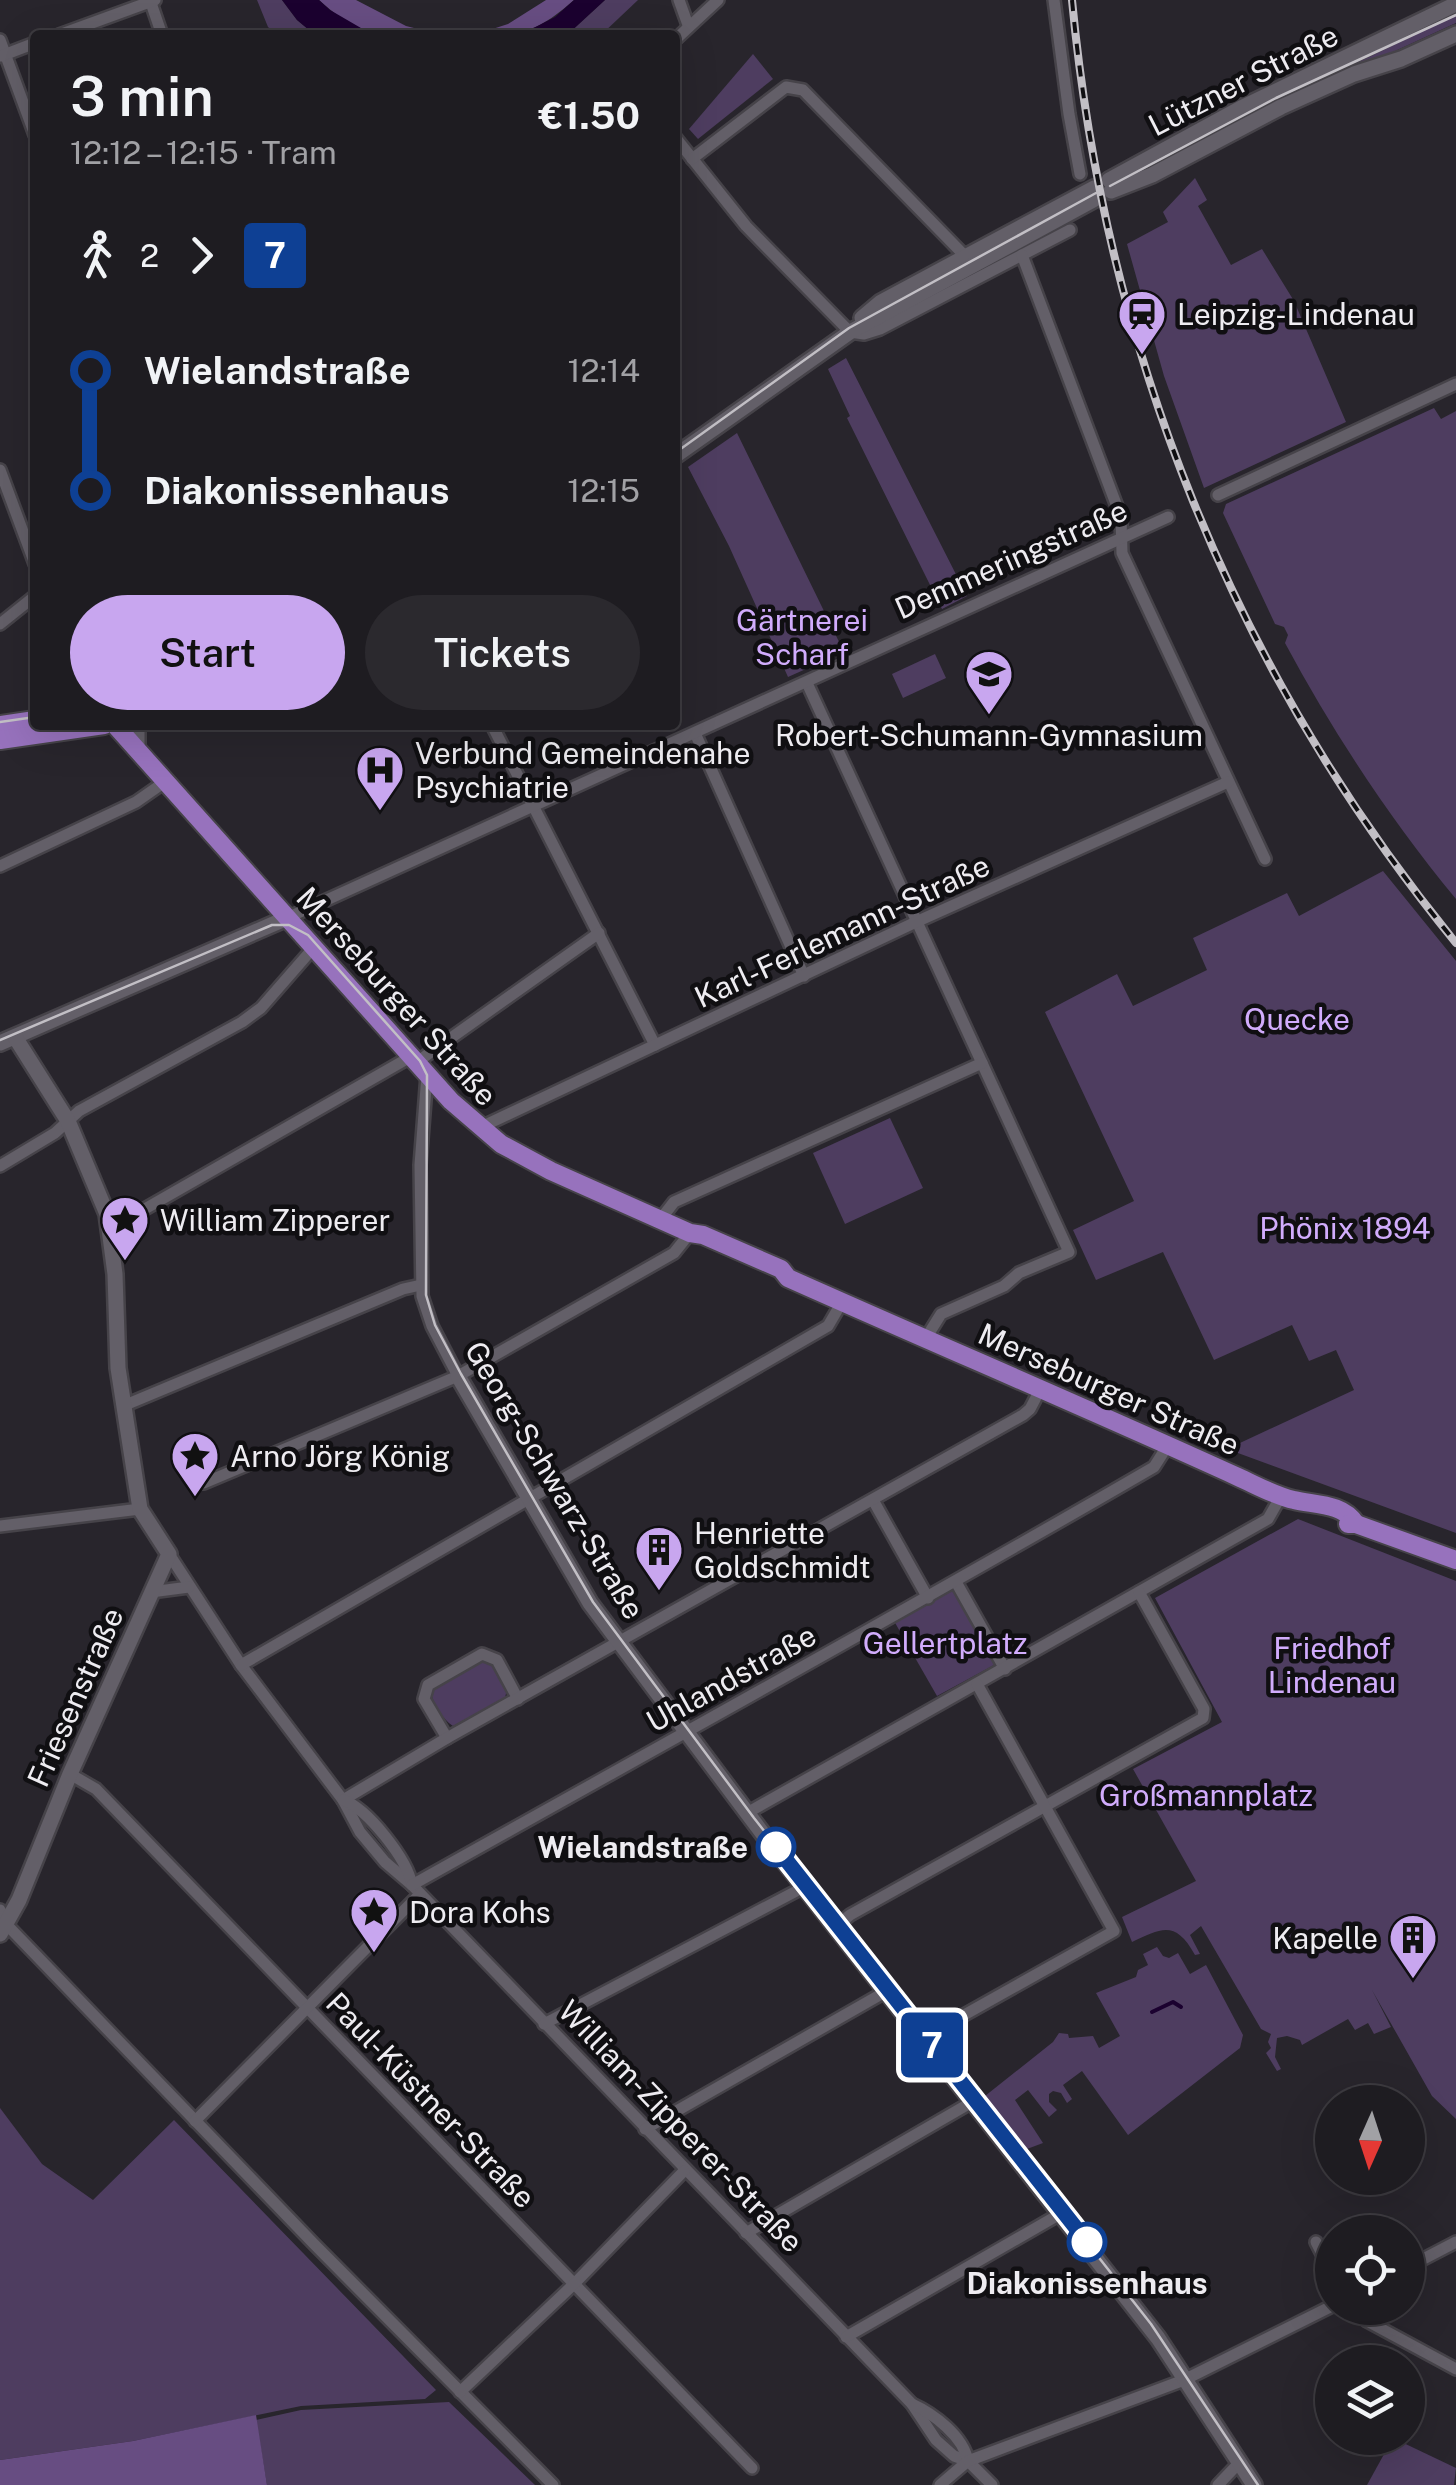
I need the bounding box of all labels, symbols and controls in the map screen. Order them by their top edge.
street label: Lützner Straße [1142,17,1344,143]
text: 3 min [70,64,214,128]
text: €1.50 [539,93,640,138]
text: 12:12 – 12:15 · Tram [70,134,337,171]
icon: walk [70,228,125,283]
icon: forward [174,228,229,283]
text: 7 [264,235,286,276]
text: 2 [140,237,159,274]
station icon: Leipzig-Lindenau [1116,288,1168,356]
place label: Leipzig-Lindenau [1177,296,1415,332]
text: Wielandstraße [144,348,411,393]
text: 12:14 [568,352,640,389]
text: Diakonissenhaus [144,468,450,513]
text: 12:15 [567,472,640,509]
street label: Demmeringstraße [889,492,1133,626]
button: Start [70,595,345,710]
button: Tickets [365,595,640,710]
park label: Gärtnerei Scharf [736,602,868,672]
school or university icon: Robert-Schumann-Gymnasium [963,648,1015,716]
place label: Robert-Schumann-Gymnasium [775,717,1203,753]
place label: Verbund Gemeindenahe Psychiatrie [415,735,750,805]
hospital icon: Verbund Gemeindenahe Psychiatrie [354,744,406,812]
street label: Karl-Ferlemann-Straße [689,847,995,1015]
street label: Merseburger Straße [289,879,505,1113]
park label: Quecke [1244,1001,1350,1037]
place icon: William Zipperer [99,1194,151,1262]
place label: William Zipperer [160,1202,390,1238]
park label: Phönix 1894 [1259,1210,1431,1246]
street label: Merseburger Straße [973,1315,1245,1463]
street label: Georg-Schwarz-Straße [458,1335,652,1625]
place icon: Arno Jörg König [169,1430,221,1498]
place label: Arno Jörg König [230,1438,450,1474]
place label: Henriette Goldschmidt [694,1515,871,1585]
building icon: Henriette Goldschmidt [633,1524,685,1592]
street label: Friesenstraße [19,1602,131,1792]
street label: Uhlandstraße [640,1617,822,1739]
park label: Gellertplatz [863,1625,1027,1661]
park label: Friedhof Lindenau [1268,1630,1396,1700]
park label: Großmannplatz [1099,1777,1313,1813]
marker: Wielandstraße [757,1828,795,1866]
place label: Wielandstraße [538,1829,748,1865]
place icon: Dora Kohs [348,1886,400,1954]
place label: Dora Kohs [409,1894,551,1930]
building icon: Kapelle [1387,1912,1439,1980]
place label: Kapelle [1272,1920,1378,1956]
street label: Paul-Küstner-Straße [319,1985,543,2215]
street label: William-Zipperer-Straße [551,1993,811,2259]
line badge: 7 [900,2012,964,2078]
text: 7 [921,2025,943,2066]
north arrow [1315,2085,1425,2195]
map controls [1315,2085,1425,2455]
button: locate [1315,2215,1425,2325]
marker: Diakonissenhaus [1068,2223,1106,2261]
place label: Diakonissenhaus [966,2265,1208,2301]
button: layers [1315,2345,1425,2455]

